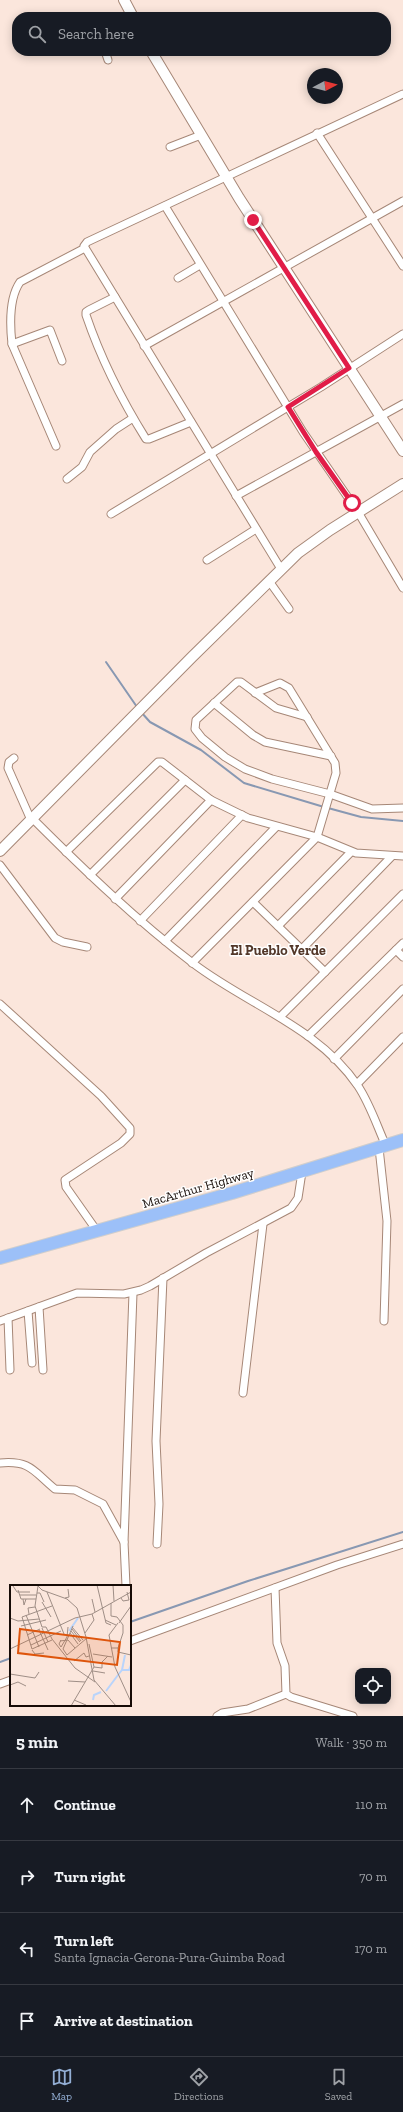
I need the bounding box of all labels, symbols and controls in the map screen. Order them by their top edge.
search box [12,12,391,56]
icon: search [26,23,48,45]
text: Search here [58,25,134,43]
north arrow [307,68,343,104]
route end [244,211,262,229]
route start [343,494,361,512]
district label: El Pueblo Verde [230,942,326,959]
street label: MacArthur Highway [141,1165,256,1211]
inset map [10,1585,131,1706]
map controls [355,1668,391,1704]
button: locate [355,1668,391,1704]
text: 5 min [16,1732,58,1752]
text: Walk · 350 m [316,1735,387,1750]
icon: ahead [16,1794,38,1816]
text: Continue [54,1796,116,1814]
text: 110 m [355,1797,387,1812]
icon: right [16,1866,38,1888]
text: Turn right [54,1868,125,1886]
text: 70 m [359,1869,387,1884]
text: Turn left [54,1932,114,1950]
icon: left [16,1938,38,1960]
text: 170 m [354,1941,387,1956]
text: Santa Ignacia-Gerona-Pura-Guimba Road [54,1950,285,1965]
icon: arrive [16,2010,38,2032]
text: Arrive at destination [54,2012,193,2030]
tab: Map [51,2066,73,2103]
tab: Directions [174,2066,224,2103]
tab: Saved [325,2066,352,2103]

